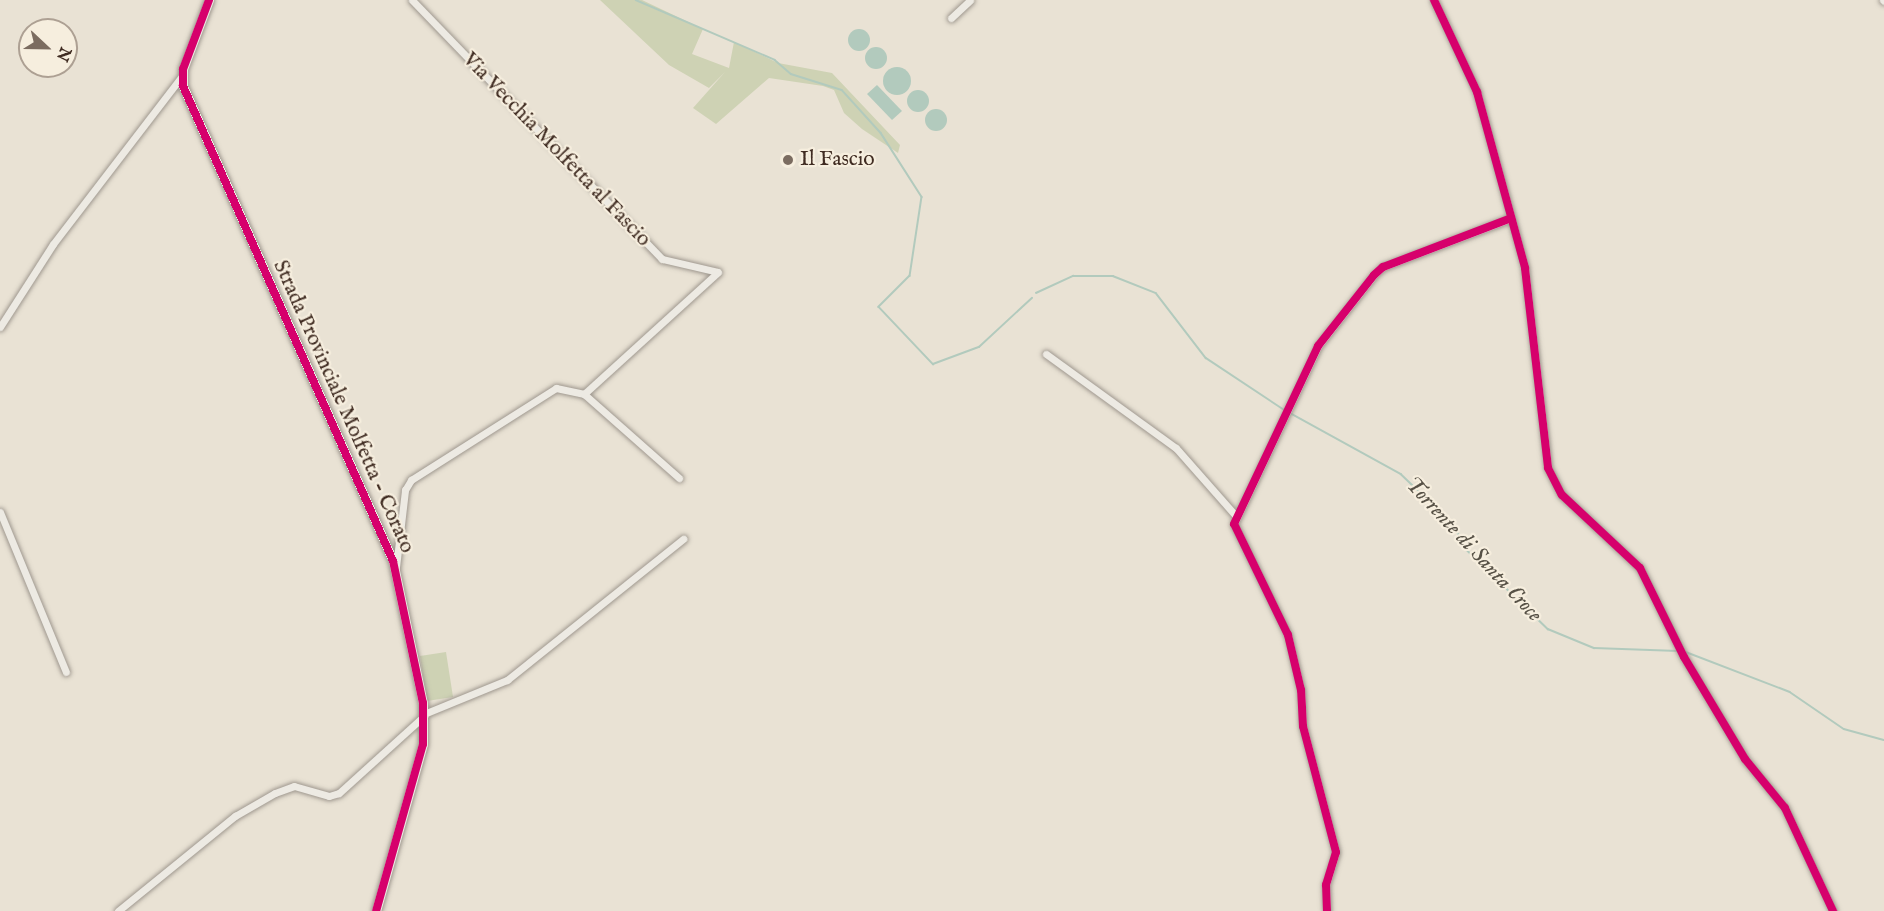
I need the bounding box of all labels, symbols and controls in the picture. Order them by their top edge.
north arrow [18,18,78,78]
text: N [51,44,75,64]
street label: Via Vecchia Molfetta al Fascio [457,48,655,252]
place label: Il Fascio [800,147,875,173]
marker: Il Fascio [781,153,795,167]
street label: Strada Provinciale Molfetta - Corato [267,257,419,557]
water label: Torrente di Santa Croce [1399,472,1547,628]

